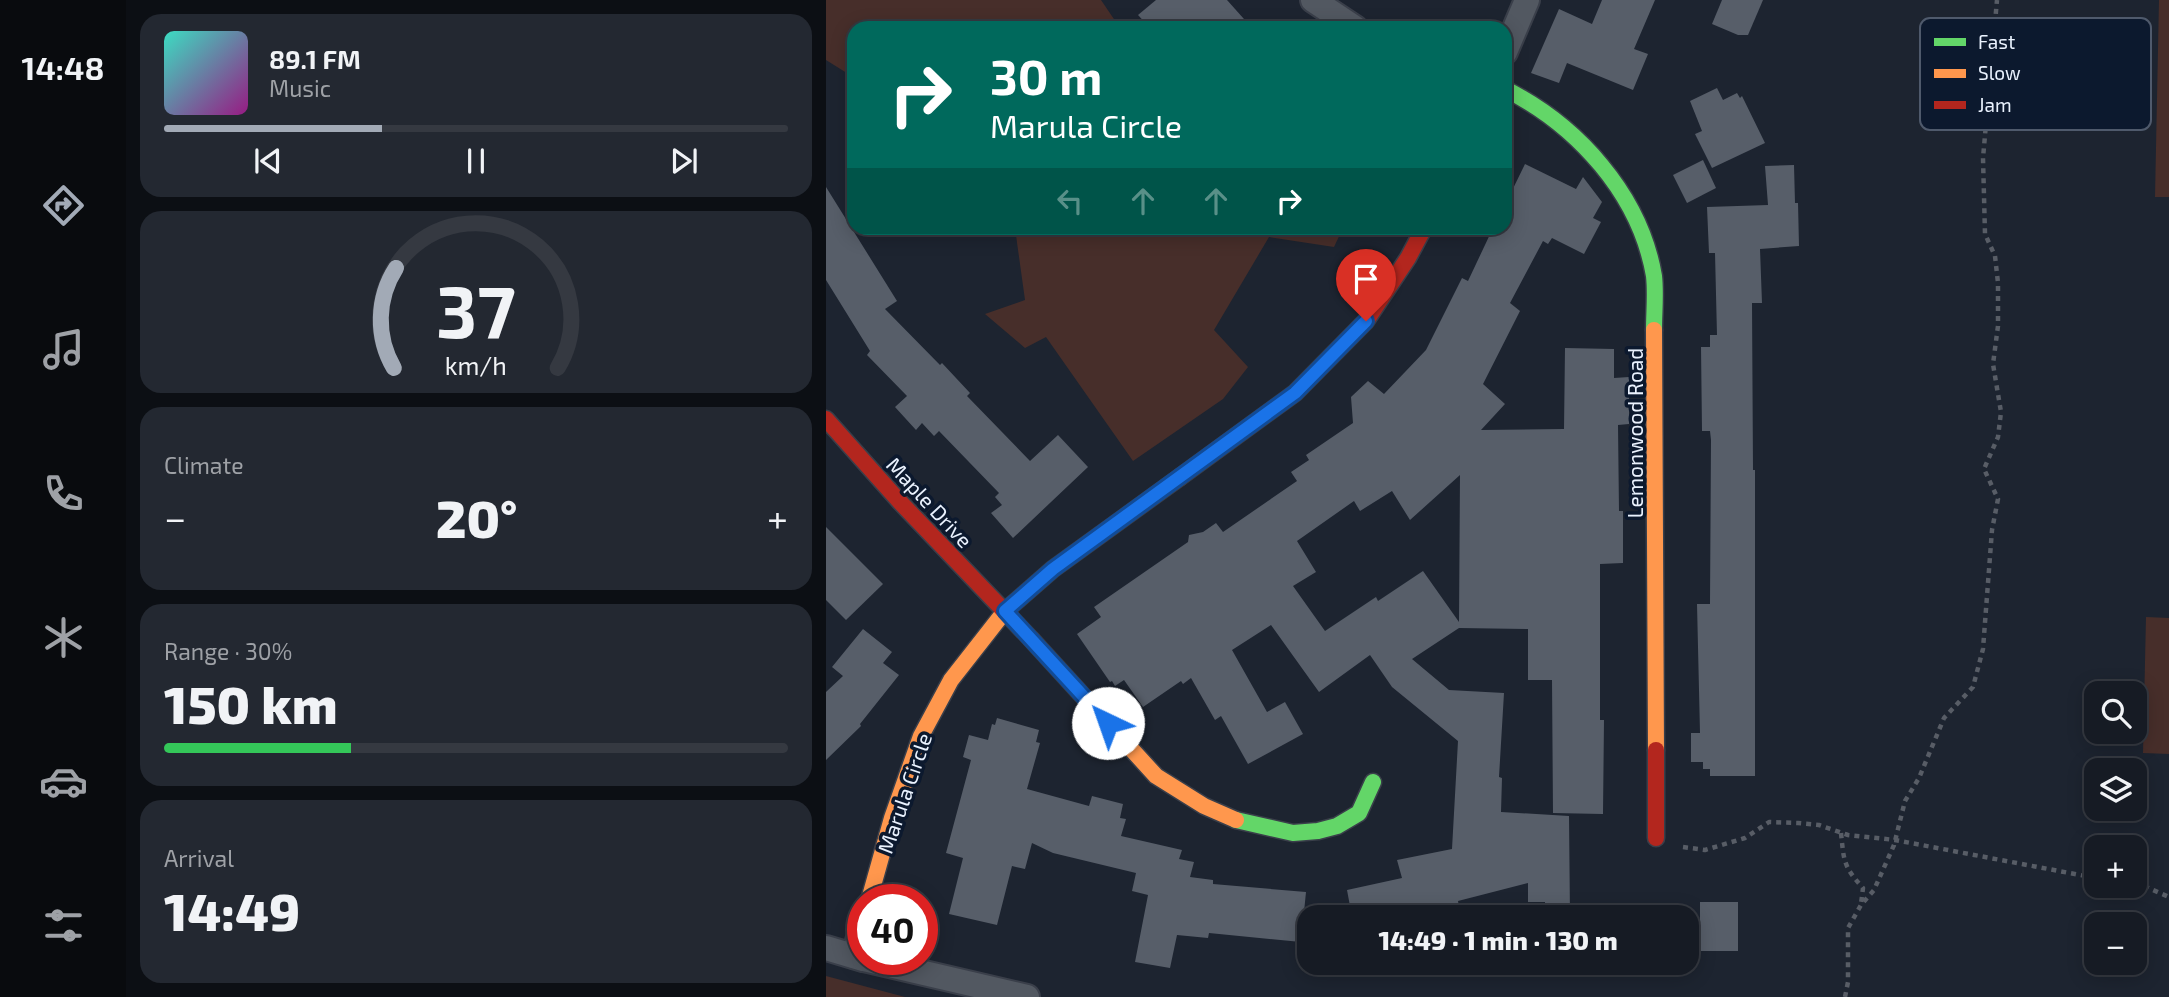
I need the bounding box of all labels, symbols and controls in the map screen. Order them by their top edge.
legend [1920,18,2151,130]
text: Fast [1978,30,2015,53]
text: 89.1 FM [269,43,361,74]
text: 30 m [990,46,1102,105]
text: 14:48 [22,48,104,86]
icon: right [875,49,966,140]
text: Slow [1978,61,2021,84]
text: Music [269,74,331,102]
text: Jam [1978,93,2012,116]
text: Marula Circle [990,106,1182,144]
icon: previous [249,142,287,180]
icon: pause [457,142,495,180]
icon: next [665,142,703,180]
icon: directions [39,181,88,230]
icon: left [1051,182,1089,220]
icon: ahead [1124,182,1162,220]
icon: ahead [1197,182,1235,220]
icon: right [1270,182,1308,220]
pin [1336,249,1396,321]
icon: arrive [1347,260,1385,298]
text: 37 [436,265,516,353]
icon: music [39,325,88,374]
street label: Lemonwood Road [1622,348,1647,518]
text: km/h [445,350,507,380]
text: Climate [164,451,244,479]
street label: Maple Drive [882,452,978,552]
icon: phone [39,469,88,518]
text: 20° [436,486,517,548]
text: − [164,494,186,540]
text: + [767,494,788,540]
icon: climate [39,613,88,662]
text: Range · 30% [164,637,292,665]
text: 150 km [164,672,338,734]
map controls [2084,681,2147,975]
button: search [2084,681,2147,744]
position arrow [1071,686,1145,760]
street label: Marula Circle [872,729,936,857]
icon: car [39,757,88,806]
button: layers [2084,758,2147,821]
button: + [2084,835,2147,898]
text: Arrival [164,844,234,872]
text: 14:49 [164,879,300,941]
speed limit sign: 40 [847,884,938,975]
icon: filters [39,901,88,950]
button: − [2084,912,2147,975]
text: 14:49 · 1 min · 130 m [1378,924,1618,955]

